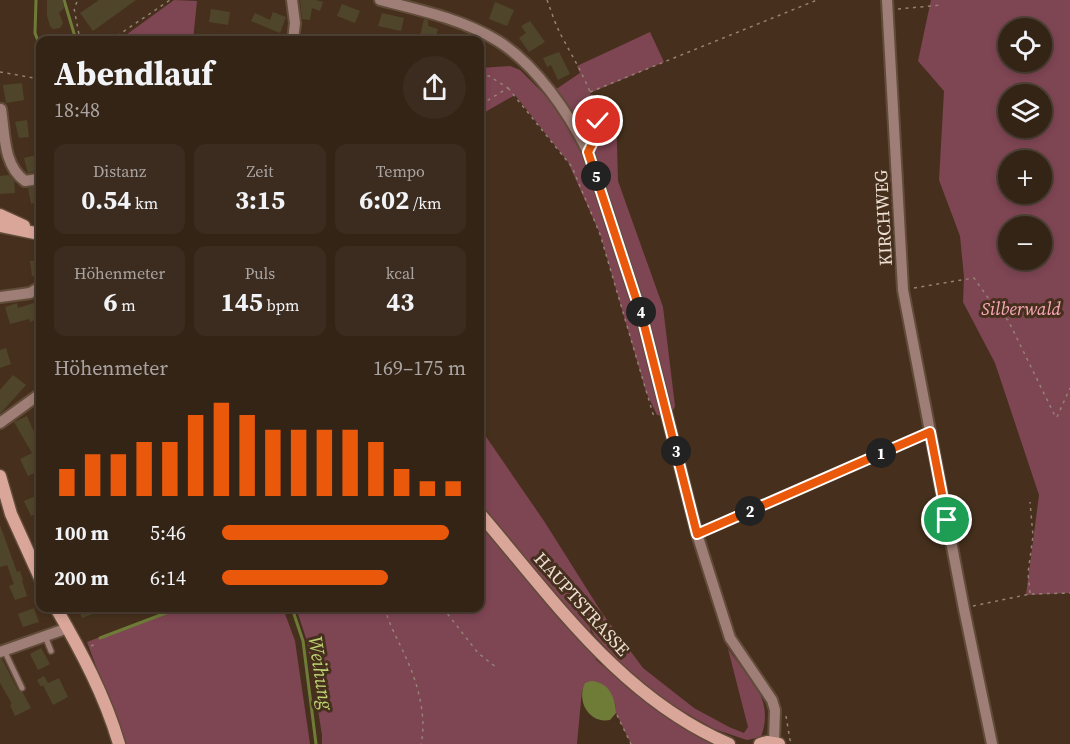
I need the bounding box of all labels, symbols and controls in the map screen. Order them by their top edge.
map controls [998,18,1052,270]
button: locate [998,18,1052,72]
text: Abendlauf [54,51,213,96]
button: share [403,56,466,119]
button: layers [998,84,1052,138]
pin [572,95,623,146]
text: 18:48 [54,96,100,124]
icon: check [581,104,614,137]
button: + [998,150,1052,204]
text: Distanz [93,160,146,182]
text: Zeit [247,160,273,182]
text: Tempo [376,160,425,182]
pin: 5 [581,161,611,191]
text: 5 [592,165,600,187]
street label: KIRCHWEG [868,169,898,267]
text: 0.54 [81,182,131,218]
text: 3:15 [235,182,285,218]
text: 6:02 [359,182,409,218]
text: km [131,192,158,214]
text: /km [409,192,441,214]
button: − [998,216,1052,270]
text: Höhenmeter [74,262,165,284]
text: Puls [245,262,275,284]
text: kcal [386,262,415,284]
text: 6 [104,284,118,320]
text: 145 [221,284,263,320]
text: 43 [386,284,414,320]
text: m [118,294,136,316]
text: bpm [263,294,299,316]
park label: Silberwald [981,296,1061,321]
pin: 4 [626,297,656,327]
text: 4 [637,301,645,323]
text: Höhenmeter [54,354,168,382]
text: 169–175 m [373,354,466,382]
pin: 3 [661,436,691,466]
pin: 1 [866,438,896,468]
text: 3 [672,440,680,462]
text: 1 [877,442,885,464]
pin [921,494,972,545]
pin: 2 [735,496,765,526]
text: 2 [746,500,754,522]
icon: arrive [930,503,963,536]
text: 100 m [54,519,109,547]
text: 5:46 [150,519,186,547]
street label: HAUPTSTRASSE [529,547,636,662]
text: 200 m [54,564,109,592]
text: 6:14 [150,564,186,592]
water label: Weihung [301,634,341,713]

